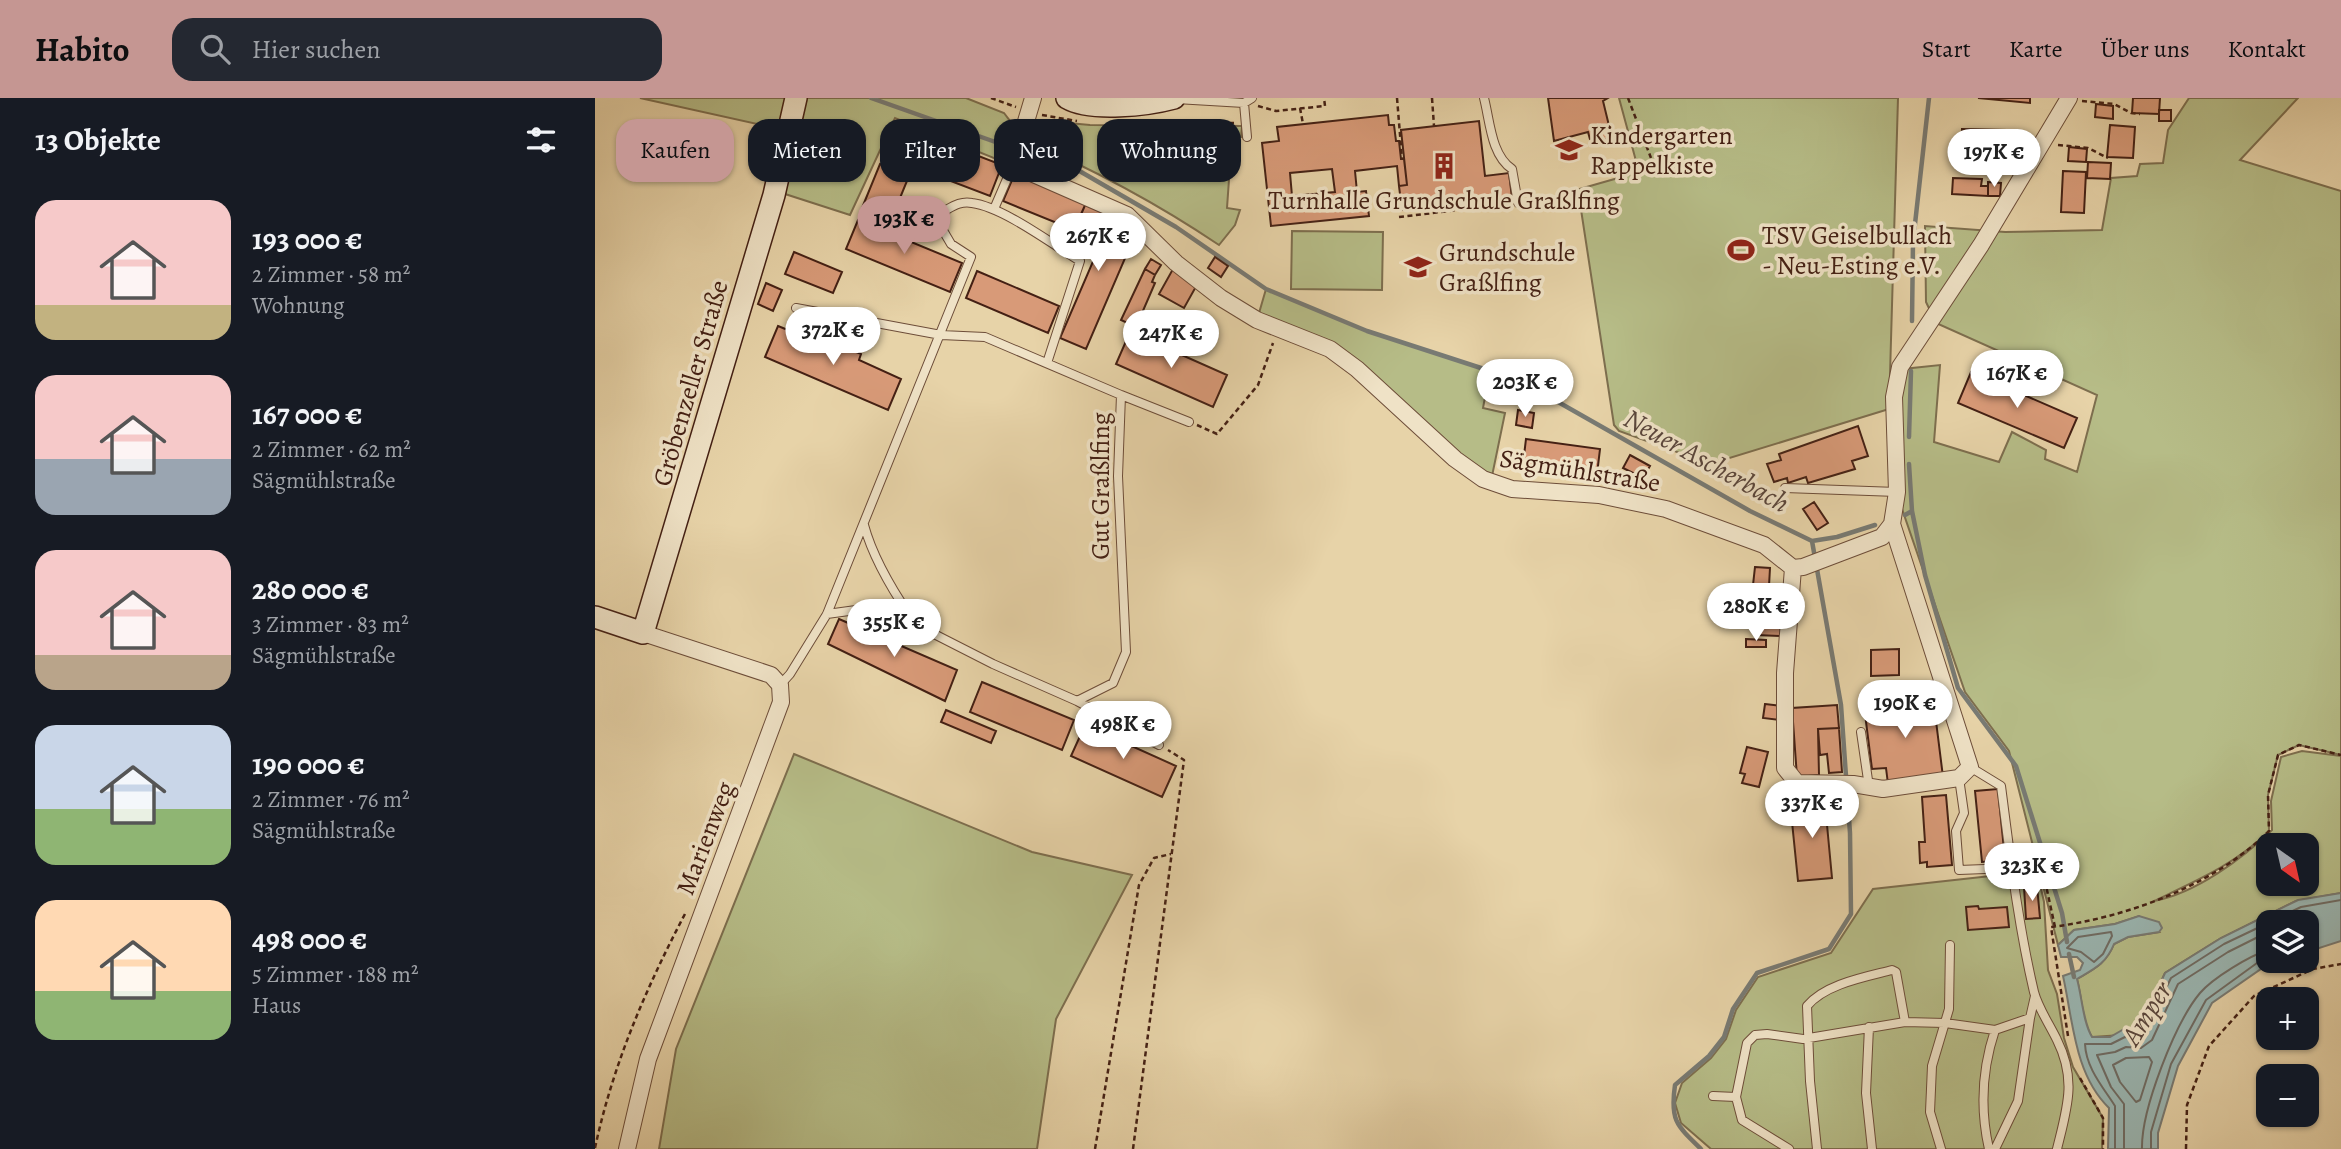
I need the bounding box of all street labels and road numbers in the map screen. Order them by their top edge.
street label: Gröbenzeller Straße [644,276,737,490]
street label: Gut Graßlfing [1083,412,1118,560]
street label: Sägmühlstraße [1497,441,1663,500]
street label: Marienweg [668,776,743,900]

